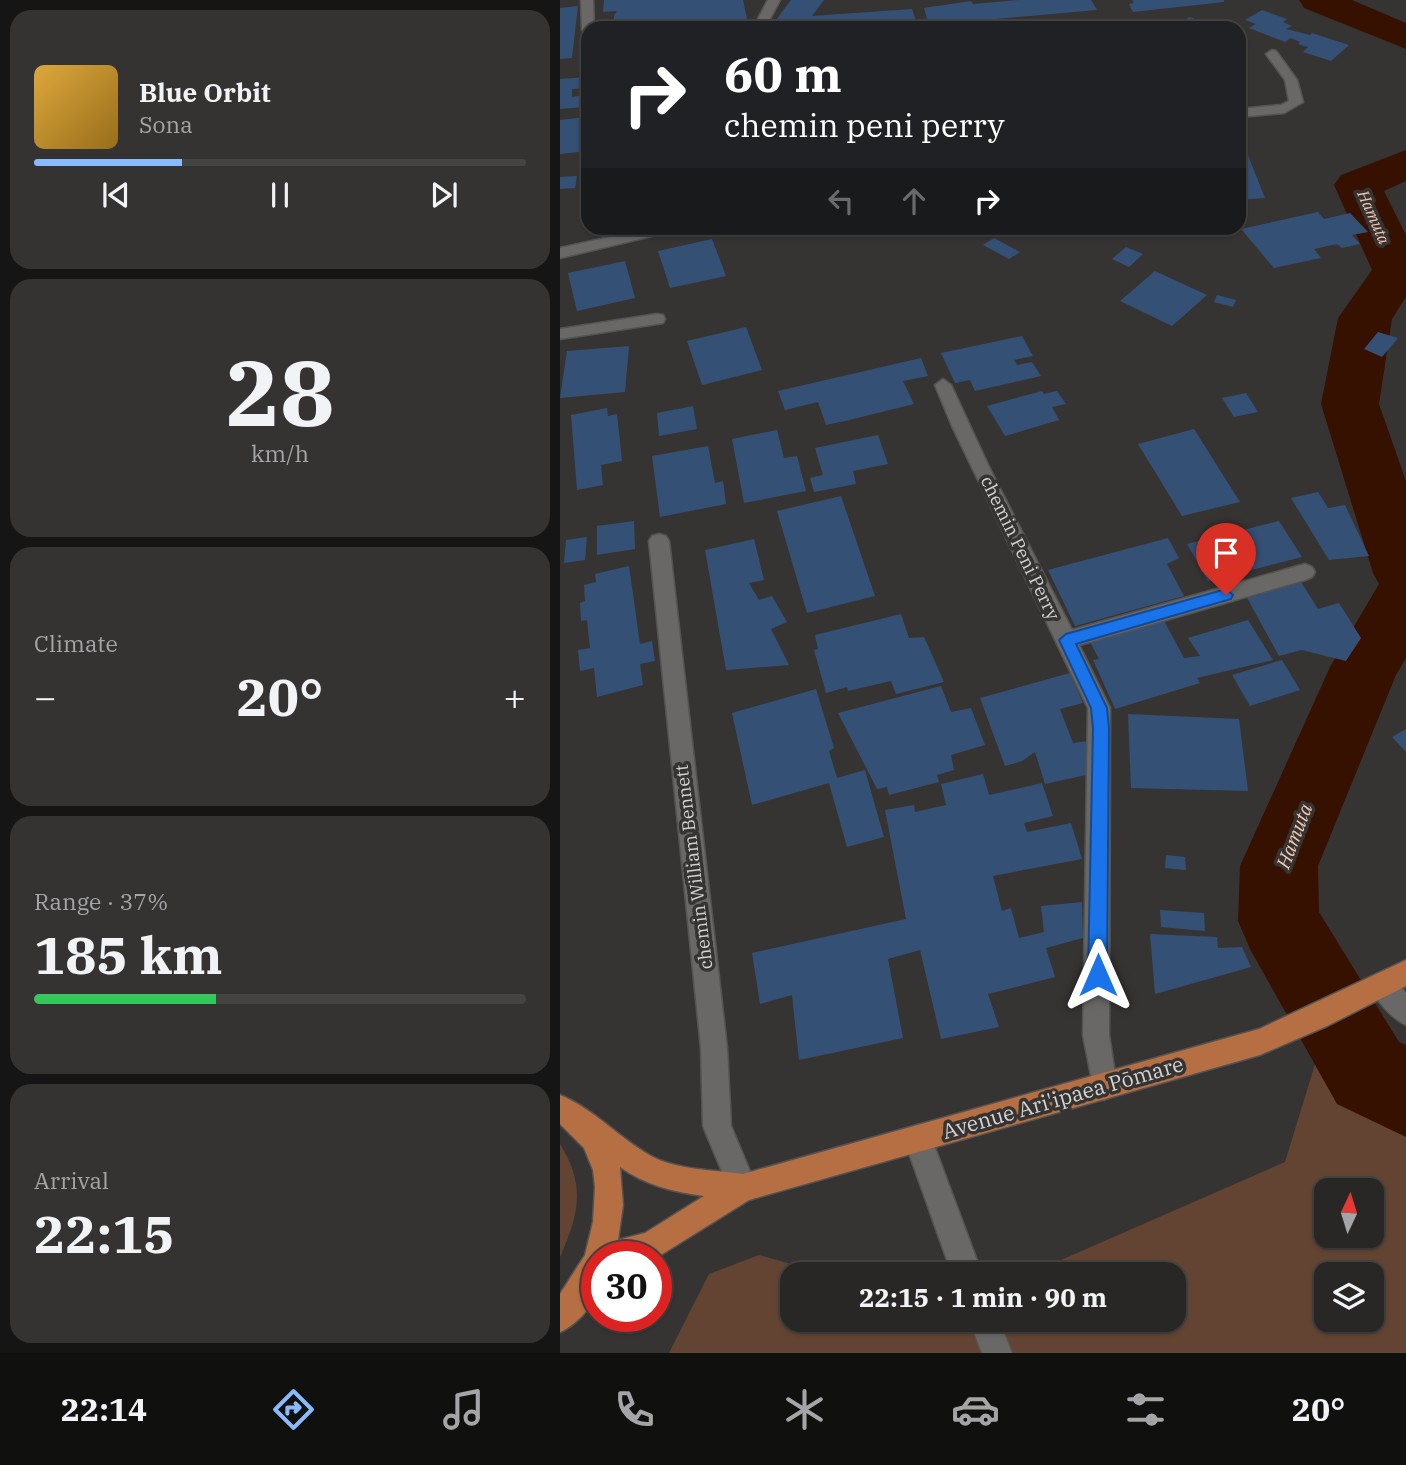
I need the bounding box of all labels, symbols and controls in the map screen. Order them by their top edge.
text: 60 m [724,42,842,105]
icon: right [609,49,700,140]
text: Blue Orbit [139,75,271,109]
text: chemin peni perry [724,104,1005,146]
text: Sona [139,109,193,139]
icon: previous [97,176,135,214]
icon: pause [261,176,299,214]
icon: next [425,176,463,214]
icon: left [822,182,860,220]
icon: ahead [895,182,933,220]
icon: right [968,182,1006,220]
water label: Hamuta [1353,186,1395,247]
text: 28 [225,333,335,451]
text: km/h [251,438,309,468]
street label: chemin Peni Perry [976,472,1065,624]
pin [1196,523,1256,595]
icon: arrive [1207,534,1245,572]
text: Climate [34,628,118,658]
text: 20° [237,663,323,730]
text: − [34,672,57,721]
text: + [503,672,526,721]
street label: chemin William Bennett [670,763,717,971]
water label: Hamuta [1270,800,1318,873]
text: Range · 37% [34,886,168,916]
text: 185 km [34,921,223,988]
position arrow [1061,938,1135,1012]
street label: Avenue Ari'ipaea Pōmare [939,1049,1187,1145]
text: Arrival [34,1165,109,1195]
north arrow [1314,1178,1384,1248]
map controls [1314,1178,1384,1332]
text: 22:15 [34,1200,175,1267]
speed limit sign: 30 [581,1241,672,1332]
button: layers [1314,1262,1384,1332]
text: 22:15 · 1 min · 90 m [859,1280,1107,1314]
icon: directions [269,1385,318,1434]
icon: music [439,1385,488,1434]
icon: phone [610,1385,659,1434]
icon: climate [780,1385,829,1434]
icon: car [951,1385,1000,1434]
icon: filters [1121,1385,1170,1434]
text: 22:14 [61,1388,147,1430]
text: 20° [1292,1388,1345,1430]

